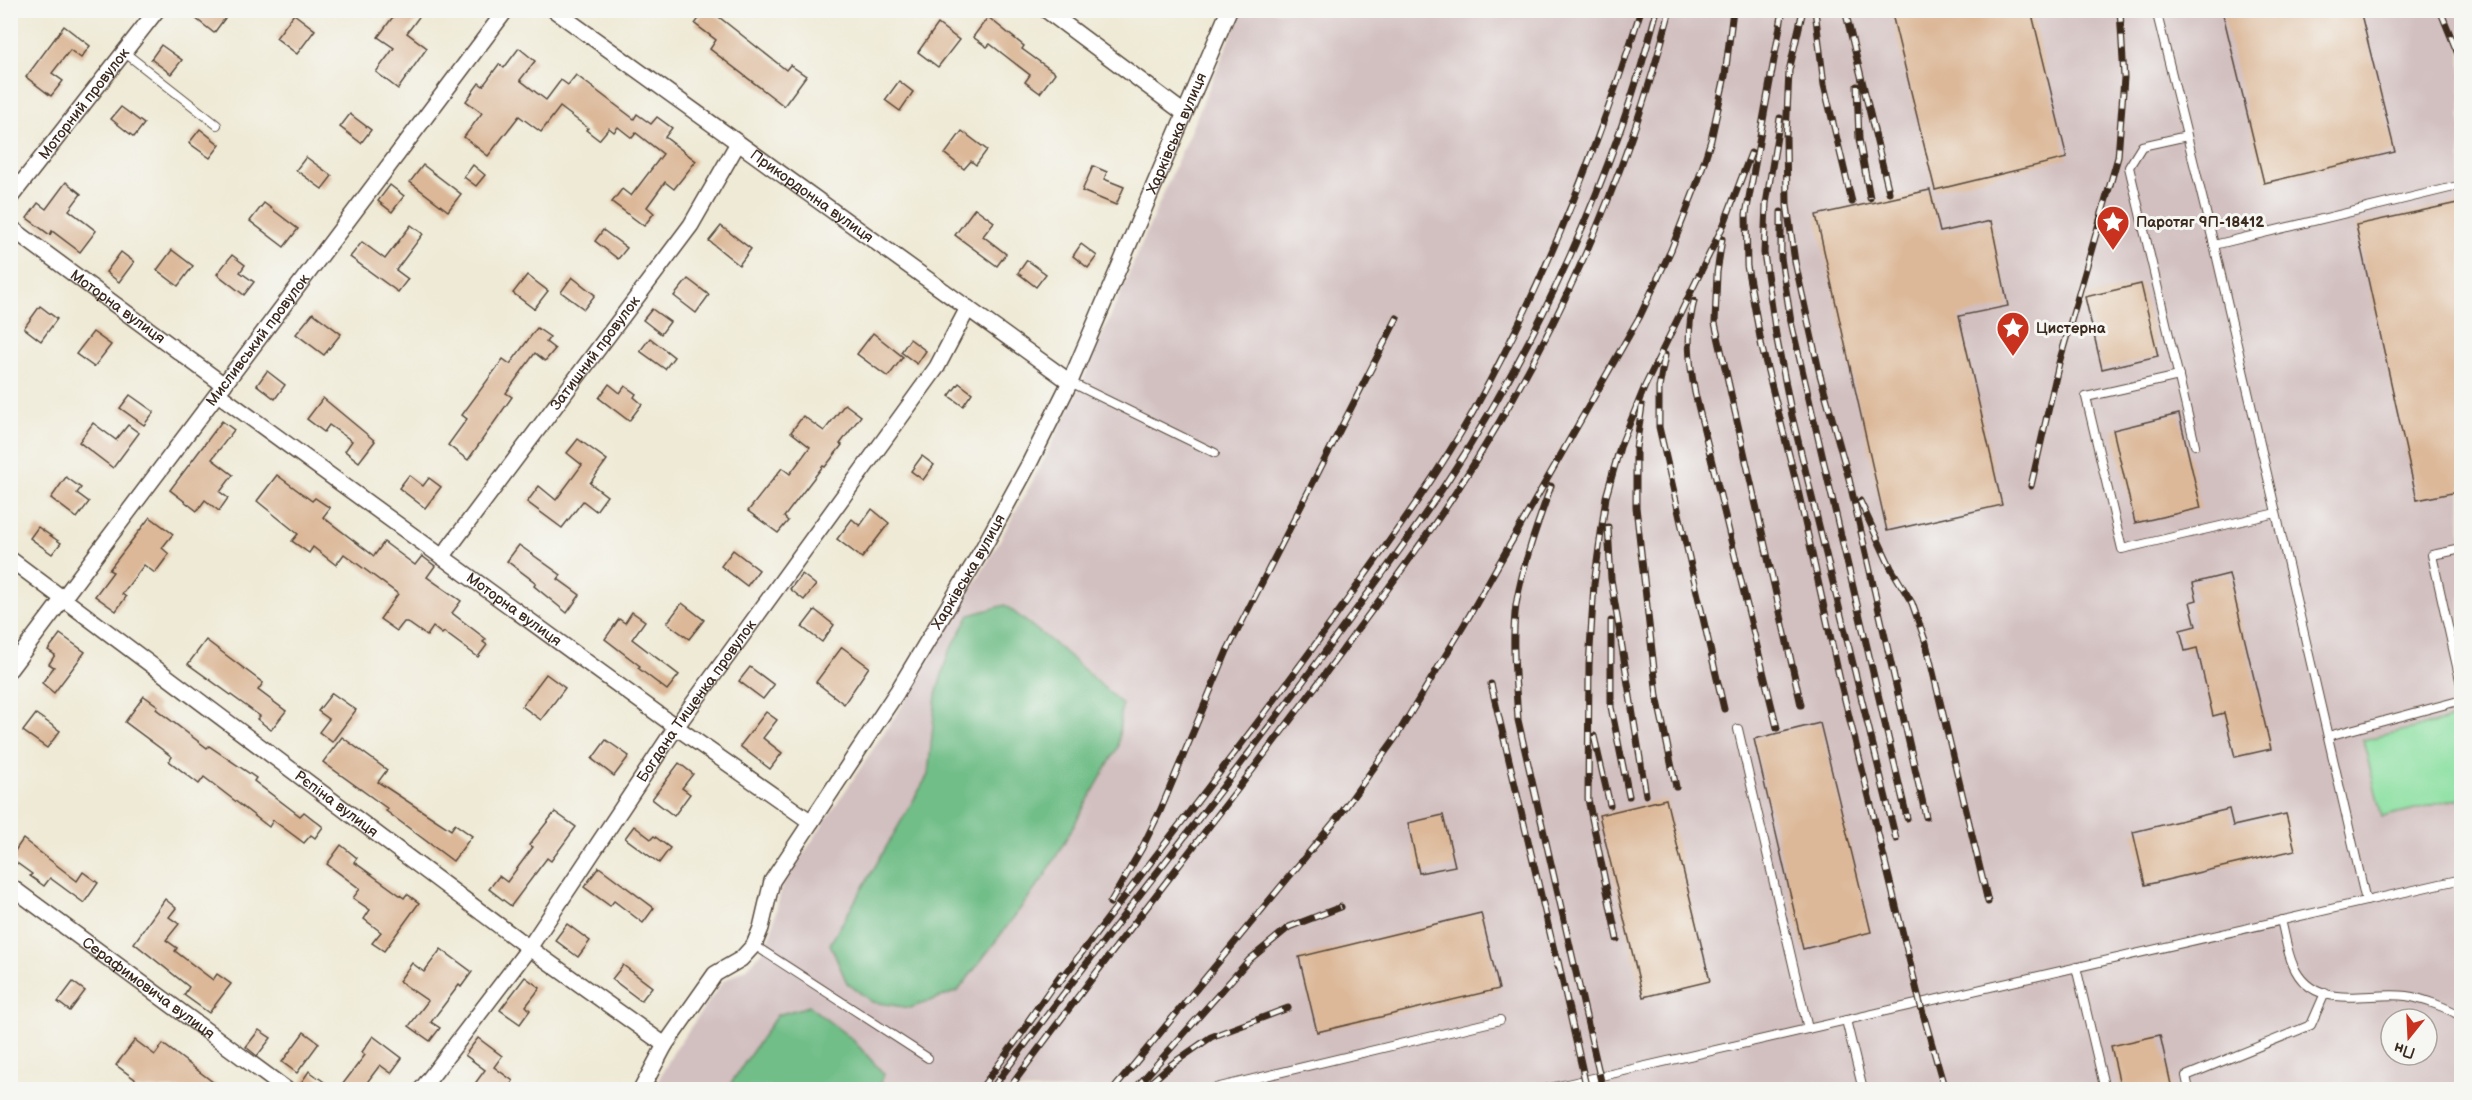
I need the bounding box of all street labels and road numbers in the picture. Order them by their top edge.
street label: Моторний провулок [34,44,134,163]
street label: Харківська вулиця [1142,70,1211,197]
street label: Прикордонна вулиця [747,145,877,247]
street label: Моторна вулиця [67,265,169,348]
street label: Мисливський провулок [202,270,314,410]
street label: Затишний провулок [546,292,644,414]
street label: Харківська вулиця [927,511,1009,633]
street label: Моторна вулиця [463,568,565,650]
street label: Богдана Тищенка провулок [633,616,760,786]
street label: Рєпіна вулиця [291,766,382,841]
street label: Серафимовича вулиця [78,933,219,1043]

